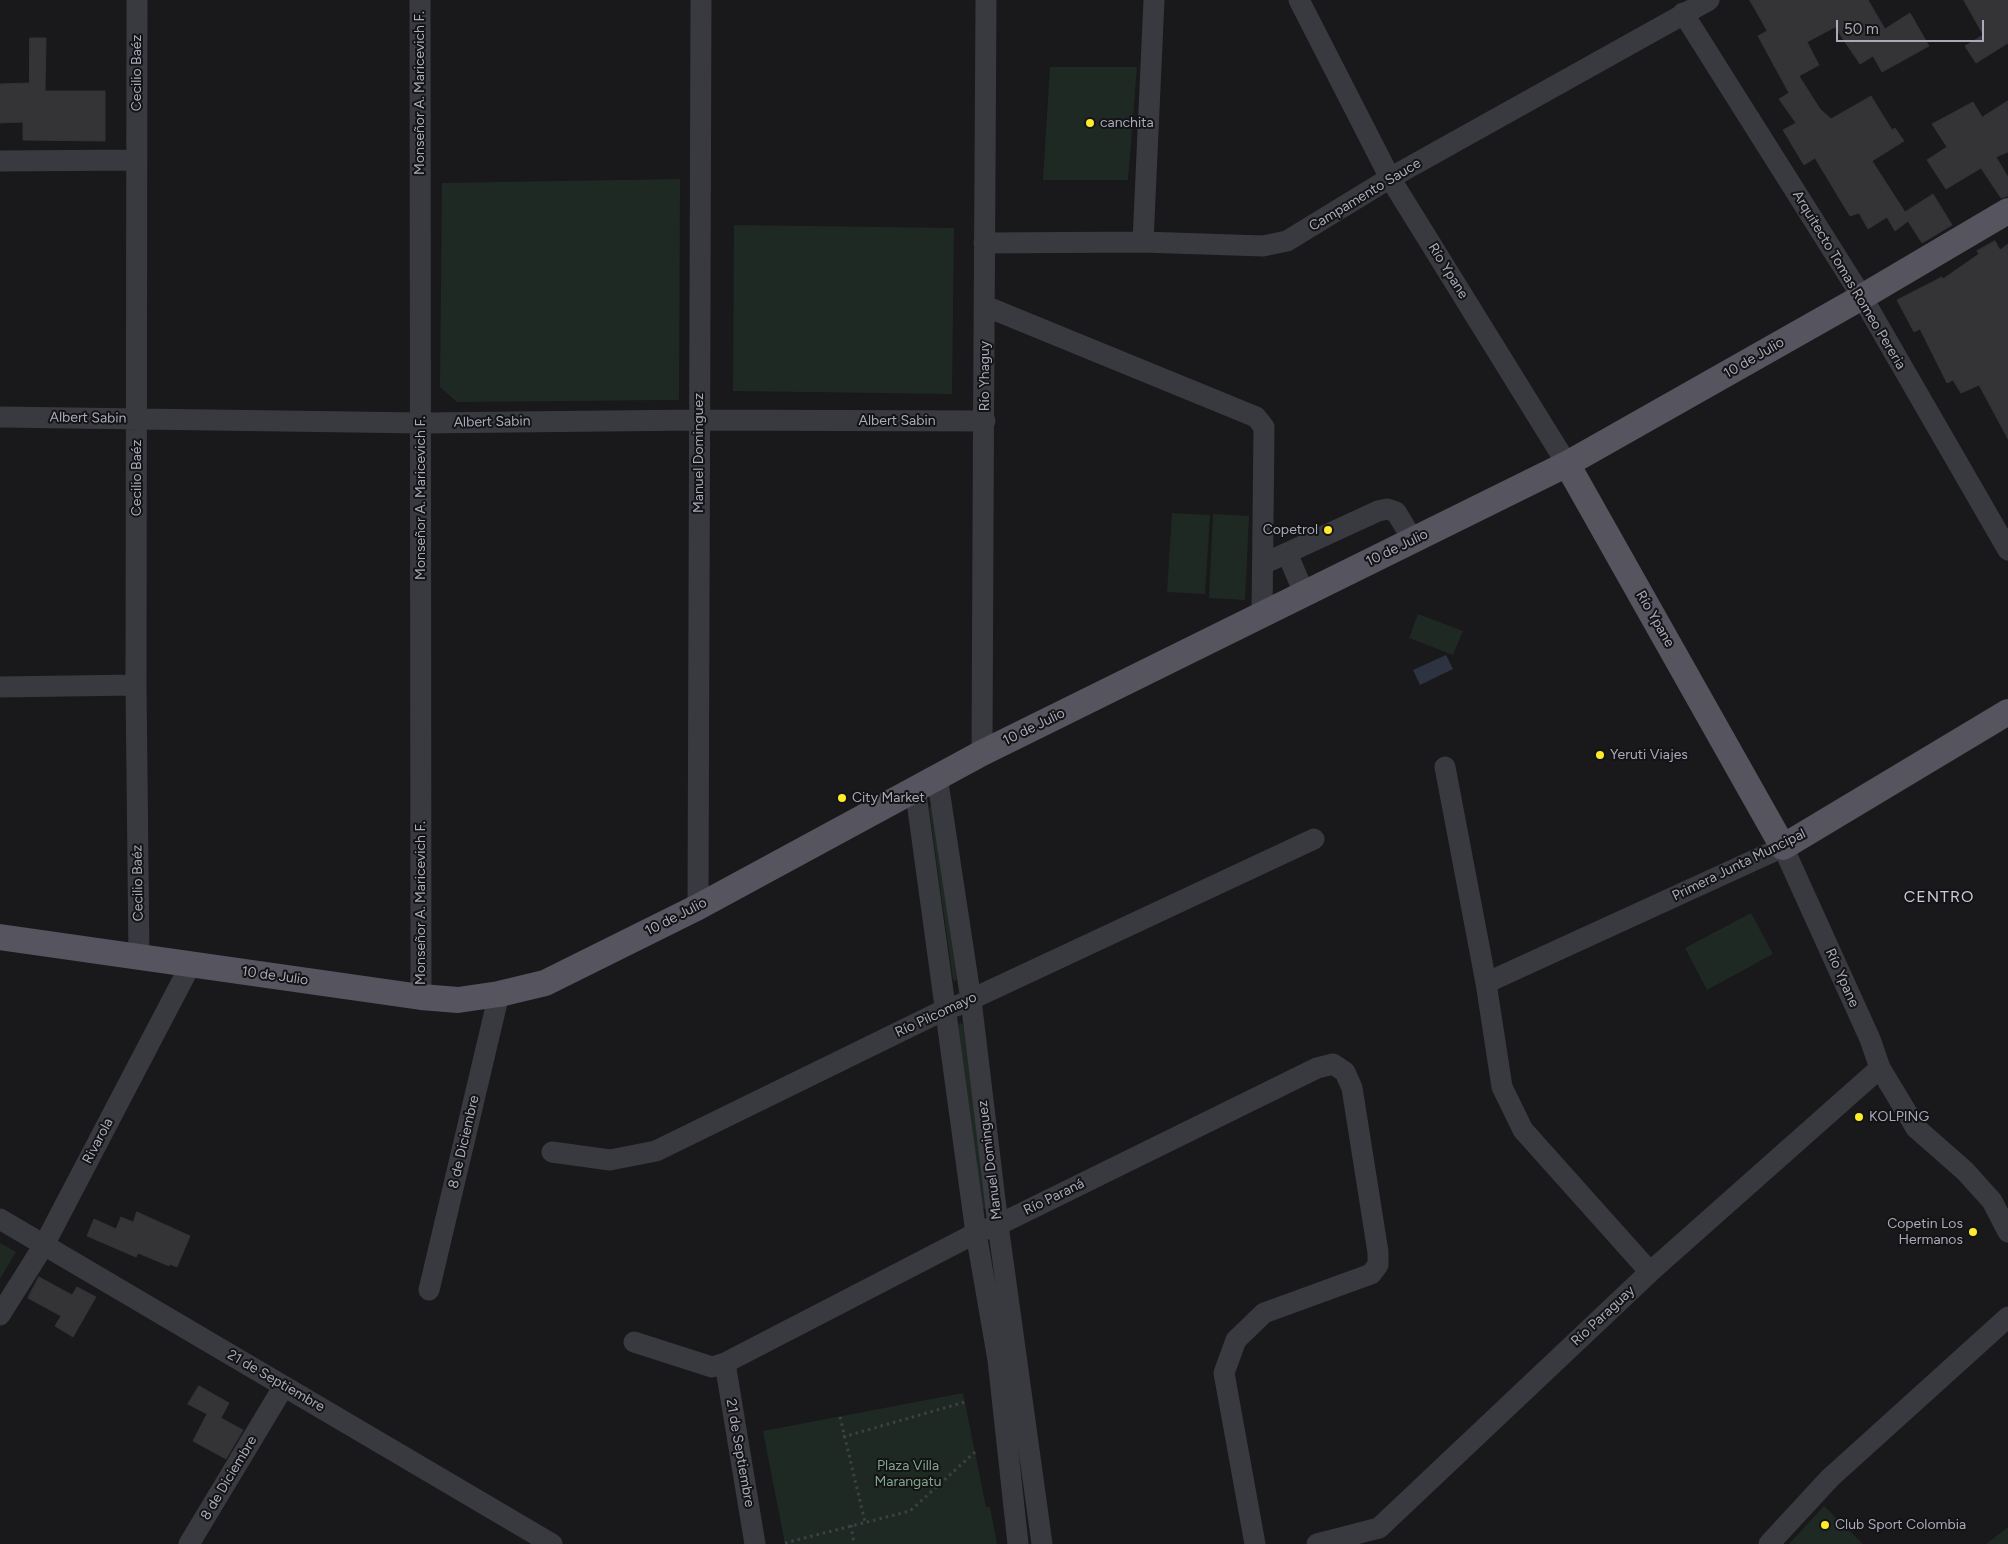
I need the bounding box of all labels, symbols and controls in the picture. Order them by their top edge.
scale bar [1838,10,1986,42]
street label: Monseñor A. Maricevich F. [412,11,428,175]
text: 50 m [1844,20,1879,38]
street label: Cecilio Baéz [129,35,145,111]
place label: canchita [1100,115,1154,131]
marker: canchita [1084,117,1096,129]
street label: Campamento Sauce [1306,155,1424,235]
street label: Arquitecto Tomas Romeo Pereria [1789,187,1909,373]
street label: Río Ypane [1424,240,1472,302]
street label: 10 de Julio [1721,334,1787,382]
street label: Río Yhaguy [977,341,993,411]
street label: Manuel Dominguez [691,393,707,513]
street label: Albert Sabin [49,409,127,427]
street label: Albert Sabin [453,413,531,431]
street label: Albert Sabin [859,413,935,429]
street label: Monseñor A. Maricevich F. [413,416,429,580]
street label: Cecilio Baéz [129,440,145,516]
place label: Copetrol [1263,522,1318,538]
marker: Copetrol [1322,524,1334,536]
street label: 10 de Julio [1363,526,1431,570]
street label: Río Ypane [1632,588,1678,650]
street label: 10 de Julio [1000,705,1068,749]
place label: Yeruti Viajes [1610,747,1688,763]
marker: Yeruti Viajes [1594,749,1606,761]
place label: City Market [852,790,925,806]
marker: City Market [836,792,848,804]
street label: Monseñor A. Maricevich F. [413,821,429,985]
street label: Primera Junta Muncipal [1670,825,1808,905]
street label: Cecilio Baéz [129,845,147,921]
district label: CENTRO [1903,887,1975,907]
street label: 10 de Julio [642,894,710,940]
street label: Río Ypane [1822,946,1862,1010]
street label: 10 de Julio [241,963,309,989]
street label: Río Pilcomayo [893,989,979,1041]
street label: 8 de Diciembre [445,1094,483,1190]
street label: Manuel Dominguez [974,1099,1006,1221]
place label: KOLPING [1869,1109,1929,1125]
marker: KOLPING [1853,1111,1865,1123]
street label: Rivarola [79,1115,117,1167]
street label: Río Paraná [1021,1175,1087,1219]
place label: Copetin Los Hermanos [1887,1216,1963,1248]
marker: Copetin Los Hermanos [1967,1226,1979,1238]
street label: Río Paraguay [1568,1282,1638,1350]
street label: 21 de Septiembre [224,1346,328,1416]
street label: 21 de Septiembre [722,1398,758,1508]
street label: 8 de Diciembre [197,1433,261,1523]
park label: Plaza Villa Marangatu [874,1458,942,1490]
place label: Club Sport Colombia [1835,1517,1966,1533]
marker: Club Sport Colombia [1819,1519,1831,1531]

